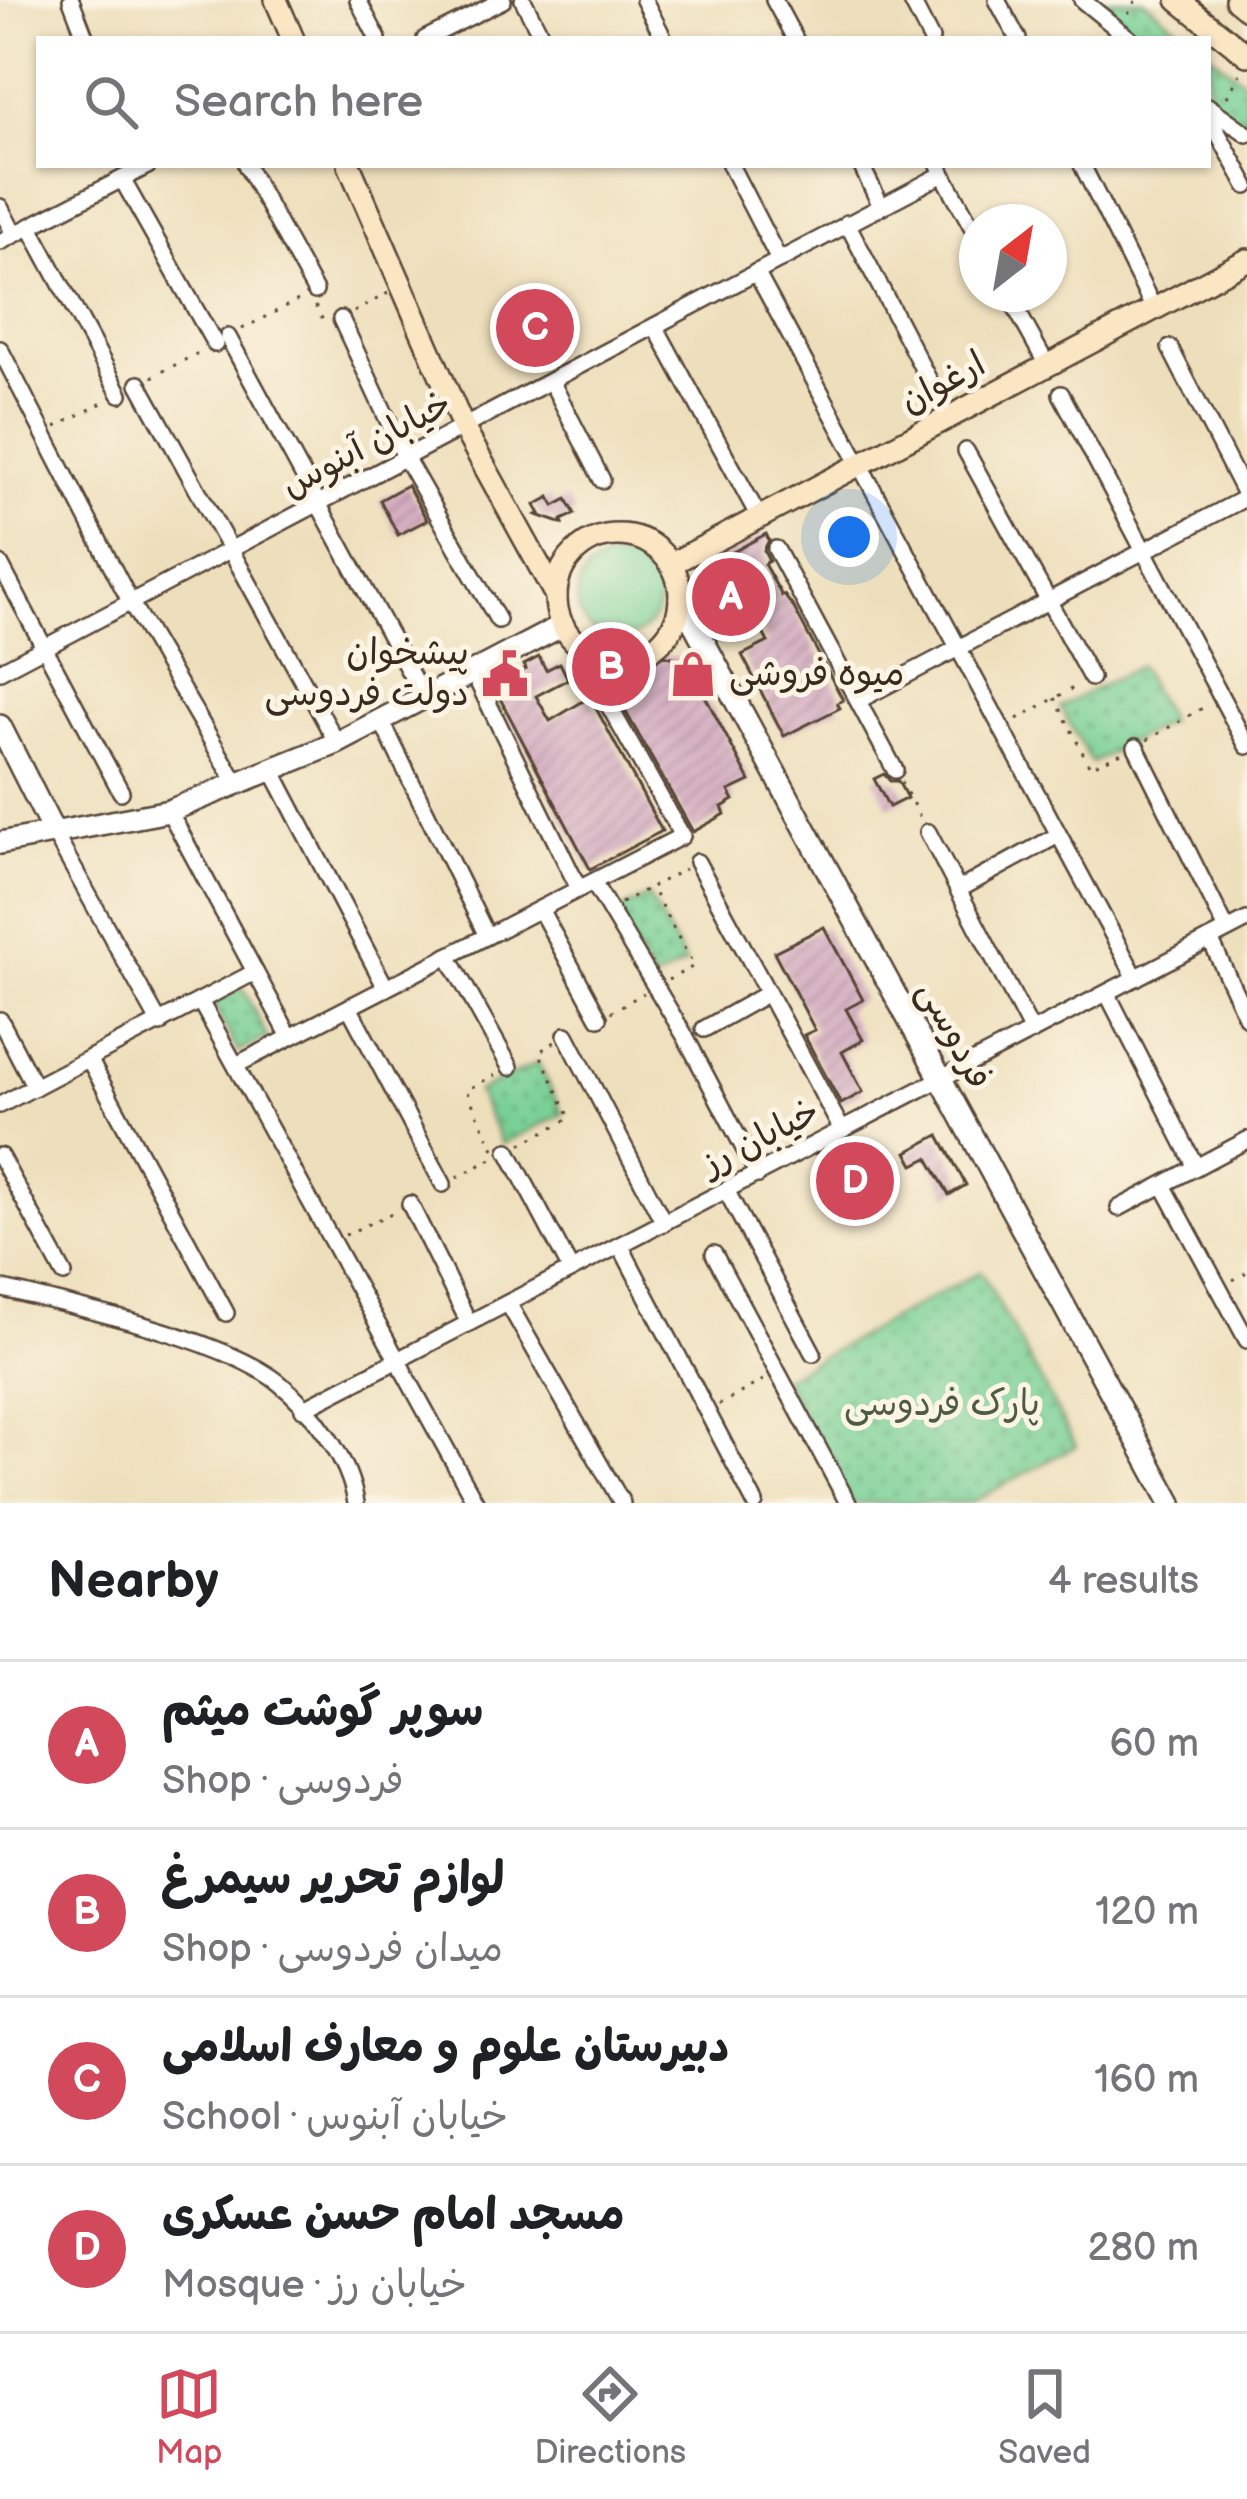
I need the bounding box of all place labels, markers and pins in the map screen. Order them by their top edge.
pin: C [496,283,574,373]
pin: A [692,552,770,642]
pin: B [572,622,650,712]
place label: پیشخوان دولت فردوسی [265,632,469,716]
public building icon: پیشخوان دولت فردوسی [480,649,530,699]
shop icon: میوه فروشی [668,649,718,699]
place label: میوه فروشی [729,653,904,696]
pin: D [816,1136,894,1226]

